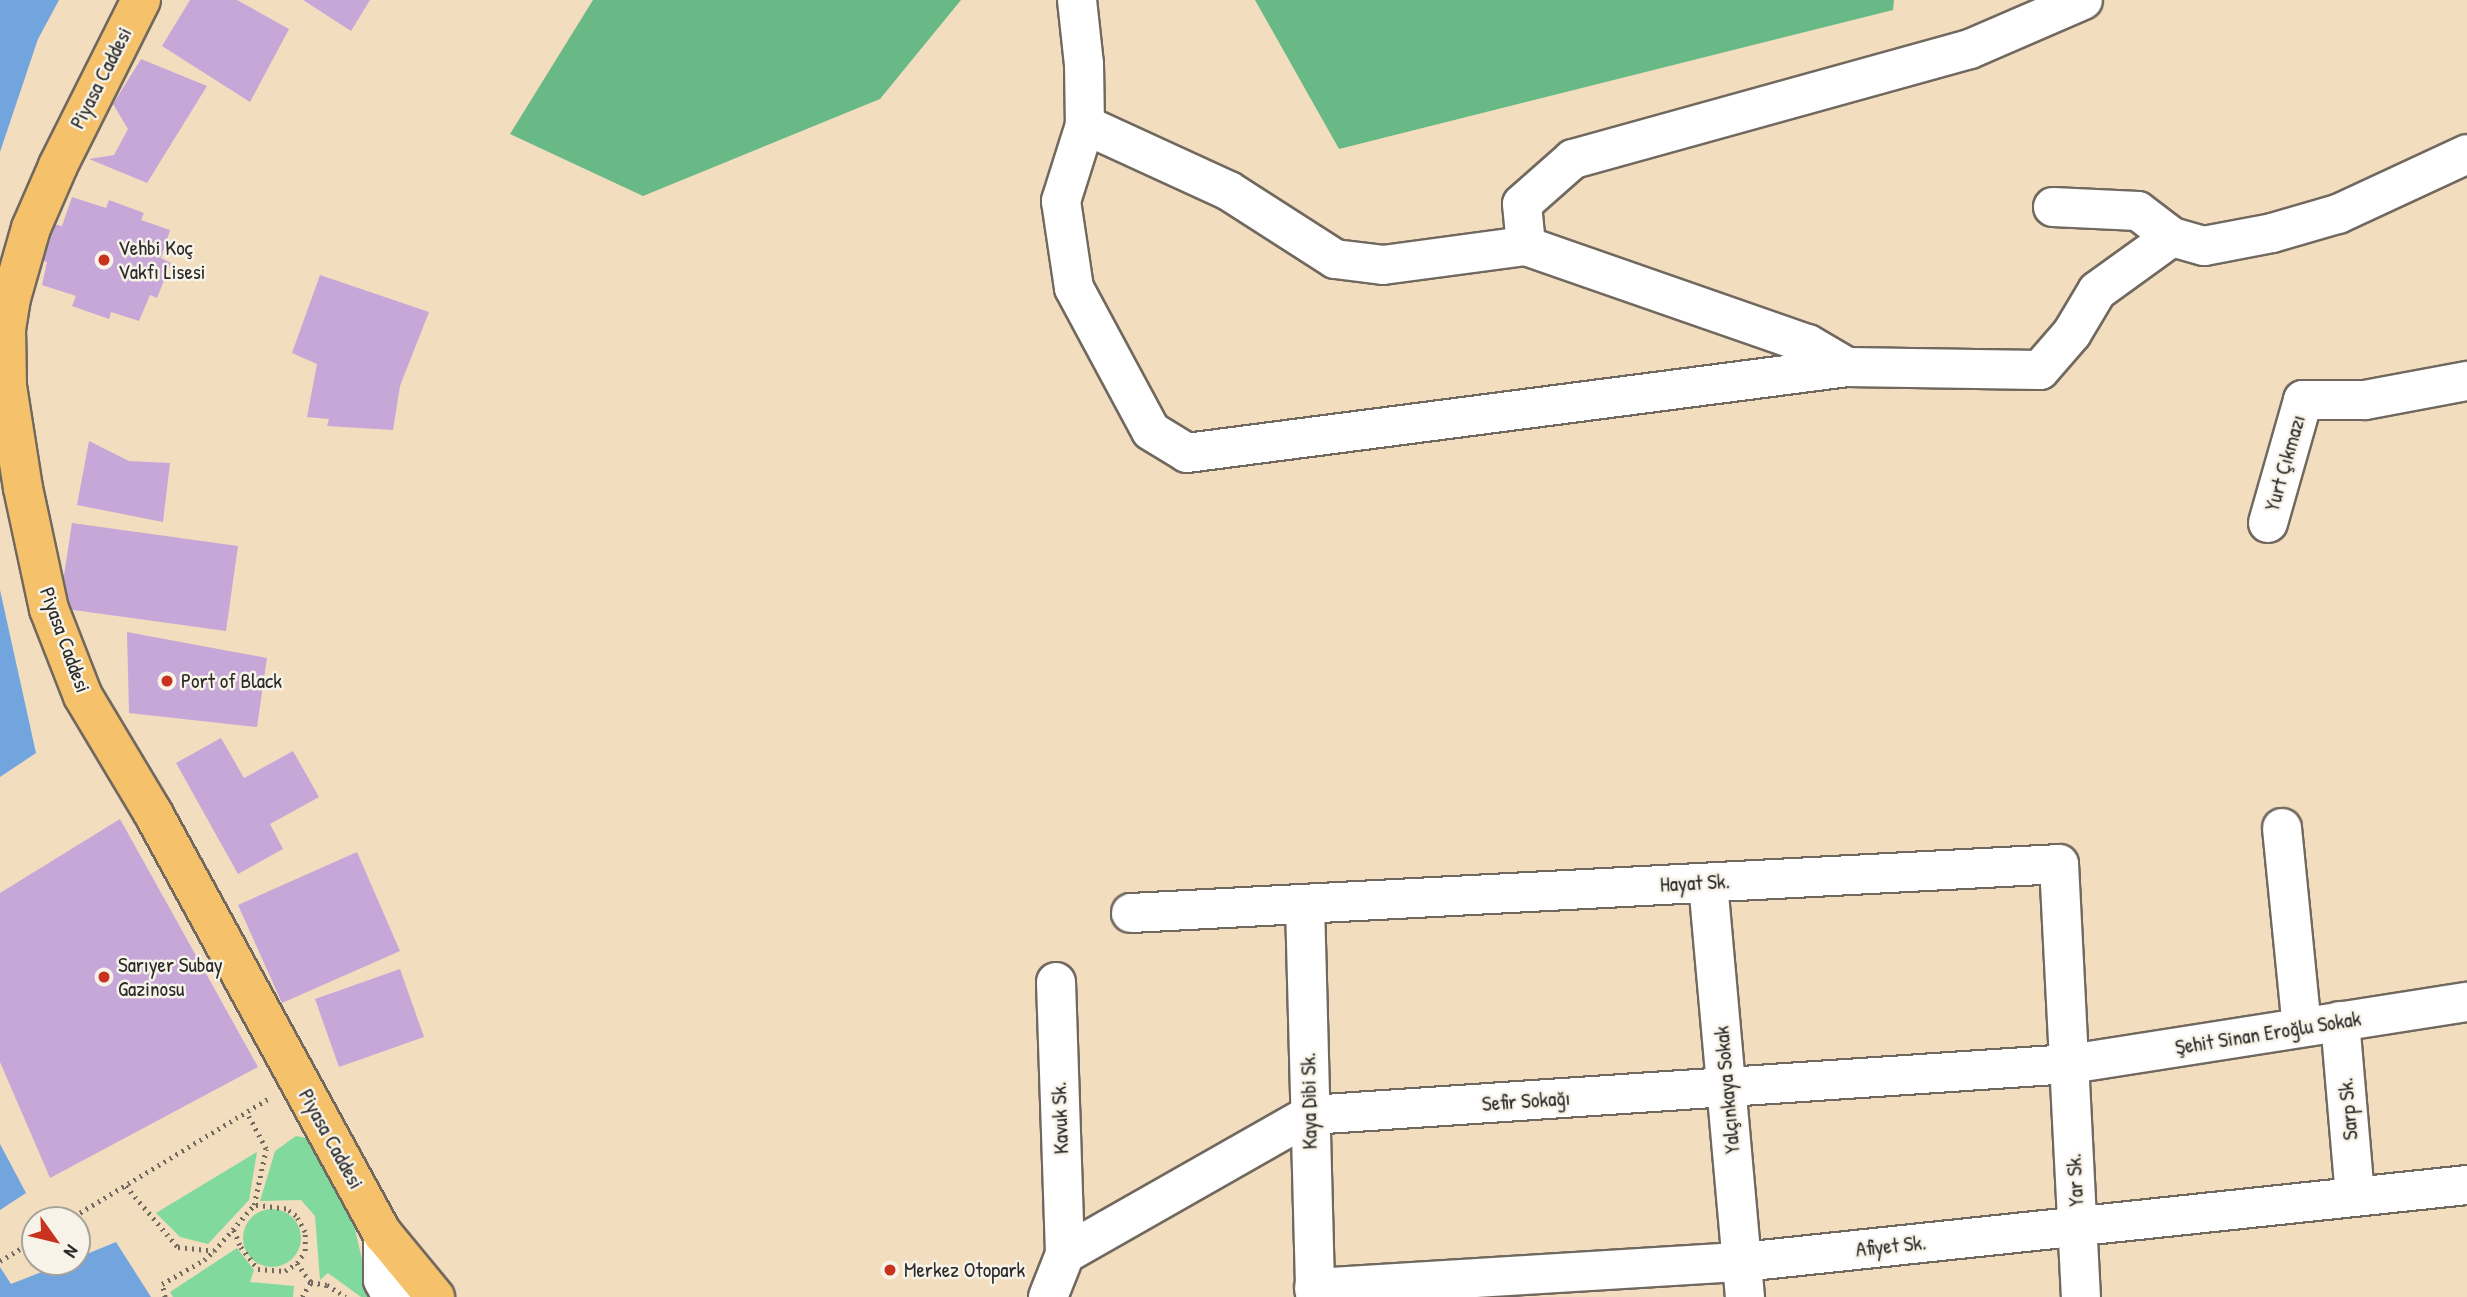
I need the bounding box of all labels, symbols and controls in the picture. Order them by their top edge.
street label: Piyasa Caddesi [65,23,137,133]
place label: Vehbi Koç Vakfı Lisesi [118,235,206,285]
marker: Vehbi Koç Vakfı Lisesi [96,252,112,268]
street label: Yurt Çıkmazı [2259,412,2311,514]
street label: Piyasa Caddesi [34,584,96,696]
place label: Port of Black [181,668,282,694]
marker: Port of Black [159,673,175,689]
street label: Hayat Sk. [1659,869,1731,897]
place label: Sarıyer Subay Gazinosu [118,952,223,1002]
marker: Sarıyer Subay Gazinosu [96,969,112,985]
street label: Şehit Sinan Eroğlu Sokak [2173,1006,2363,1060]
street label: Yalçınkaya Sokak [1709,1025,1745,1155]
street label: Kaya Dibi Sk. [1296,1052,1322,1150]
street label: Sarp Sk. [2333,1077,2363,1141]
street label: Kavuk Sk. [1046,1081,1074,1155]
street label: Piyasa Caddesi [293,1085,369,1193]
street label: Sefir Sokağı [1481,1085,1571,1117]
street label: Yar Sk. [2061,1153,2089,1207]
north arrow [21,1206,91,1276]
street label: Afiyet Sk. [1854,1230,1928,1262]
text: N [58,1240,85,1263]
place label: Merkez Otopark [904,1257,1025,1283]
marker: Merkez Otopark [882,1262,898,1278]

